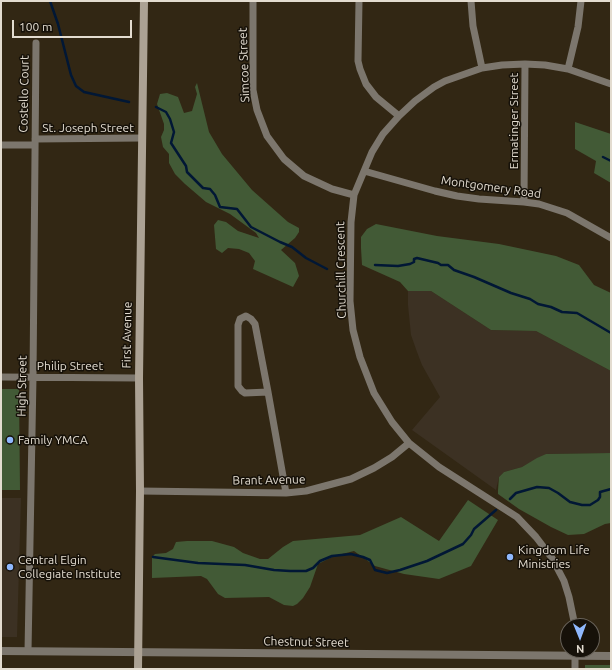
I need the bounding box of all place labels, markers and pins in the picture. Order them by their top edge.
place label: Family YMCA [18,433,88,447]
marker: Family YMCA [5,435,15,445]
place label: Kingdom Life Ministries [518,543,590,571]
marker: Kingdom Life Ministries [505,552,515,562]
place label: Central Elgin Collegiate Institute [18,553,121,581]
marker: Central Elgin Collegiate Institute [5,562,15,572]

